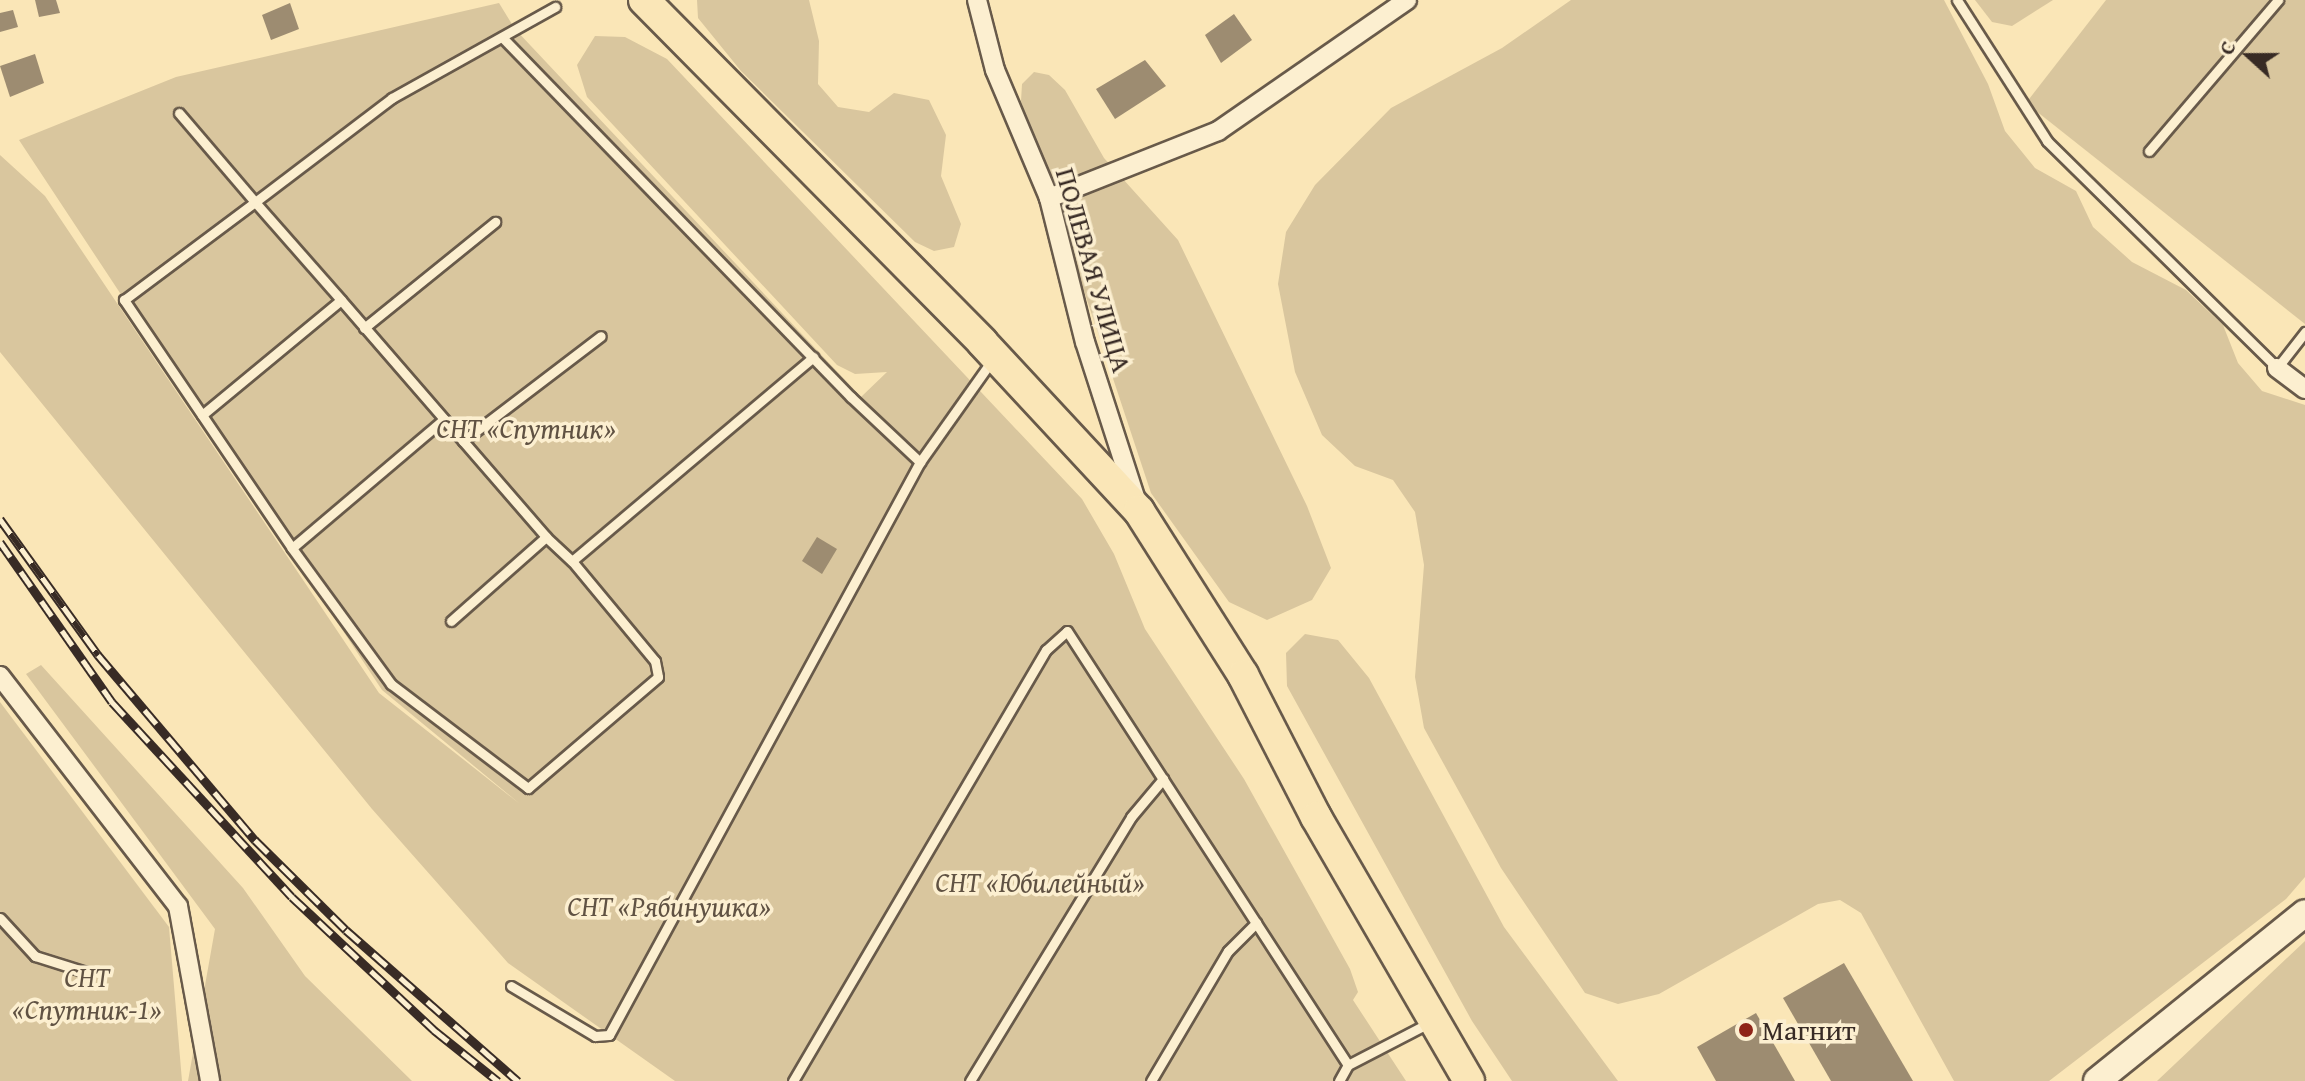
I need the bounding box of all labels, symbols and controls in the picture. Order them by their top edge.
north arrow [2209,16,2289,96]
text: С [2209,36,2244,59]
street label: ПОЛЕВАЯ УЛИЦА [1049,164,1139,376]
park label: СНТ «Спутник» [436,411,616,445]
park label: СНТ «Юбилейный» [935,865,1145,899]
park label: СНТ «Рябинушка» [567,889,771,923]
park label: СНТ «Спутник-1» [12,960,162,1026]
place label: Магнит [1762,1013,1856,1047]
marker: Магнит [1737,1021,1755,1039]

